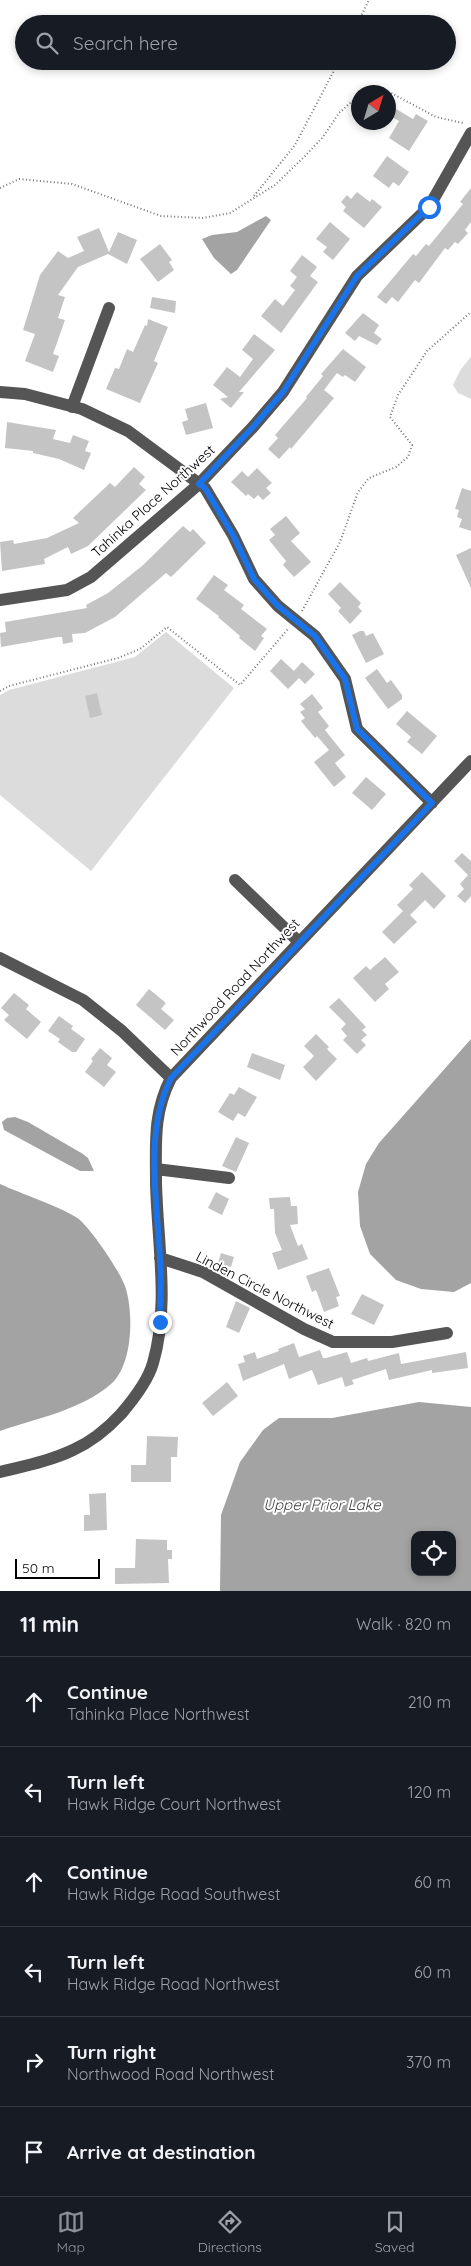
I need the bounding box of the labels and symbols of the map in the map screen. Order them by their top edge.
north arrow [351,85,396,130]
route start [418,196,441,219]
street label: Tahinka Place Northwest [88,441,219,561]
street label: Northwood Road Northwest [167,914,304,1060]
street label: Linden Circle Northwest [193,1247,337,1333]
route end [149,1311,172,1334]
water label: Upper Prior Lake [263,1495,381,1514]
scale bar [15,1556,100,1579]

